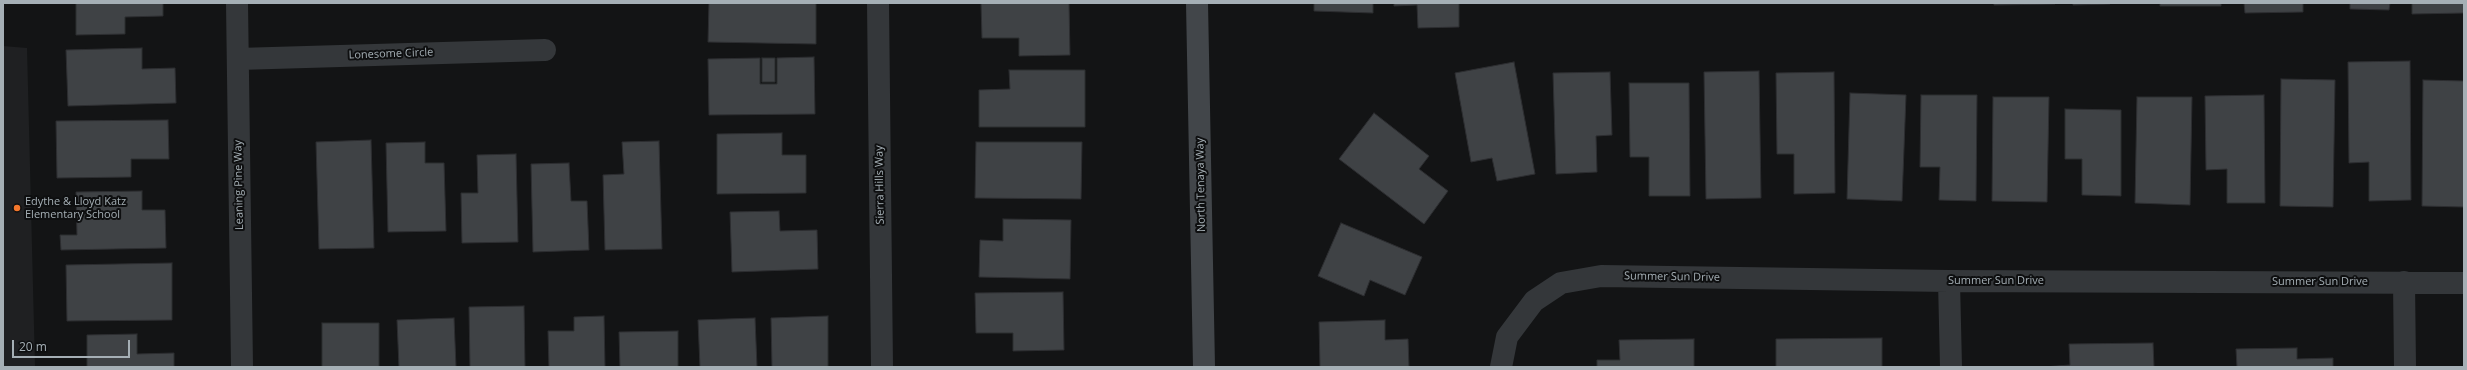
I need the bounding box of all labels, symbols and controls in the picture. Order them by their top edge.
street label: Lonesome Circle [348,46,434,62]
street label: North Tenaya Way [1194,138,1208,232]
street label: Leaning Pine Way [232,140,246,230]
street label: Sierra Hills Way [873,145,887,225]
place label: Edythe & Lloyd Katz Elementary School [25,195,126,221]
marker: Edythe & Lloyd Katz Elementary School [12,203,22,213]
street label: Summer Sun Drive [1624,270,1720,284]
street label: Summer Sun Drive [1948,274,2044,288]
street label: Summer Sun Drive [2272,275,2368,289]
scale bar [14,332,132,358]
text: 20 m [19,338,47,355]

